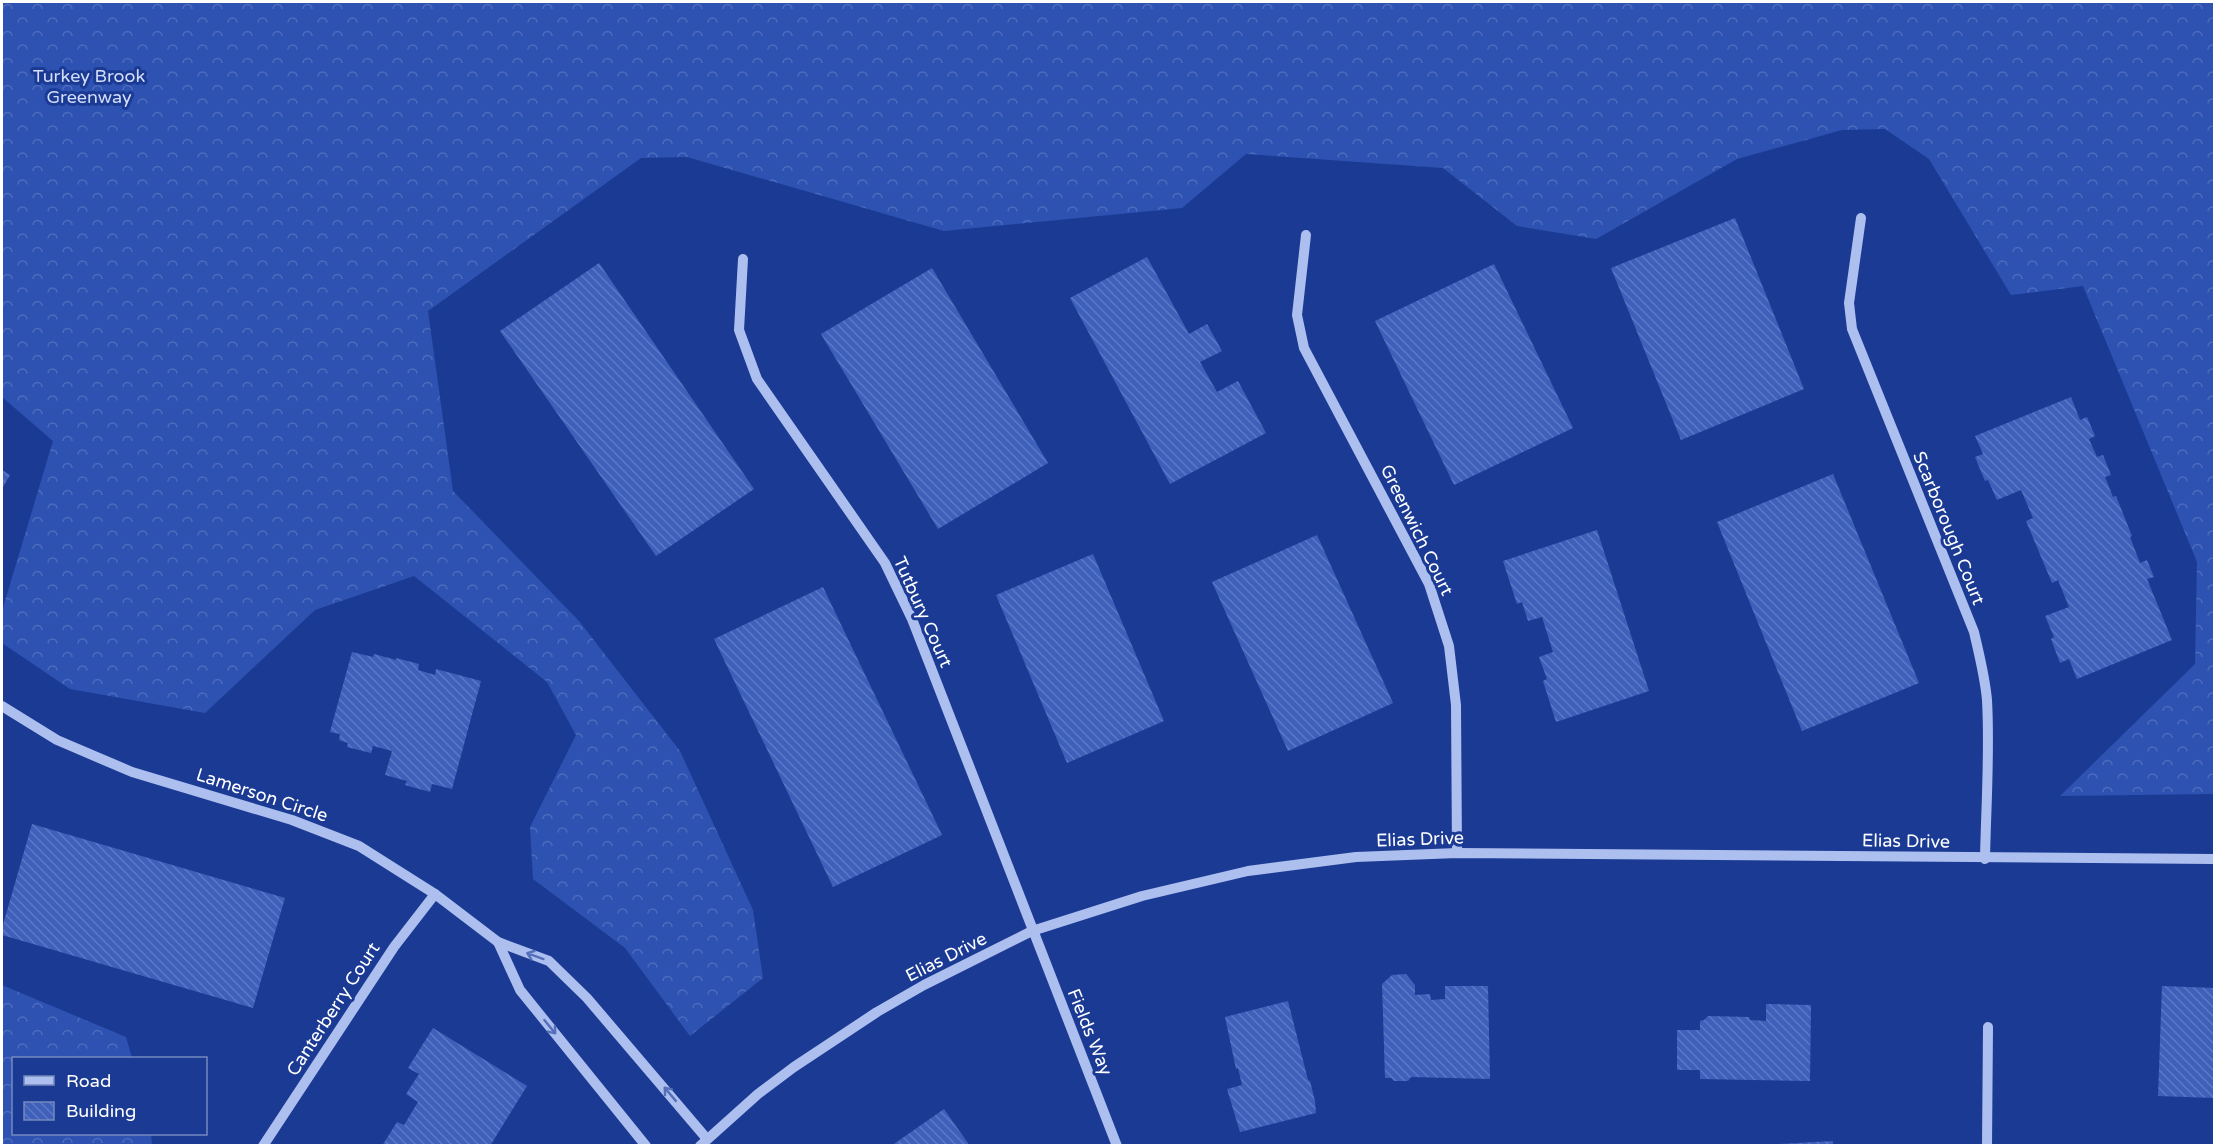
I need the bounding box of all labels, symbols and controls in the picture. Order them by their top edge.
park label: Turkey Brook Greenway [33,65,145,108]
street label: Scarborough Court [1908,448,1990,608]
street label: Greenwich Court [1376,461,1458,599]
street label: Tutbury Court [889,553,957,671]
street label: Lamerson Circle [193,763,331,827]
street label: Elias Drive [1376,826,1464,852]
street label: Elias Drive [1862,829,1950,853]
street label: Elias Drive [902,927,990,987]
street label: Canterberry Court [282,938,384,1080]
one-way arrow [526,949,545,960]
street label: Fields Way [1063,985,1117,1079]
one-way arrow [544,1019,557,1035]
legend [12,1057,207,1135]
text: Road [66,1070,111,1092]
one-way arrow [664,1087,677,1103]
text: Building [66,1100,136,1122]

